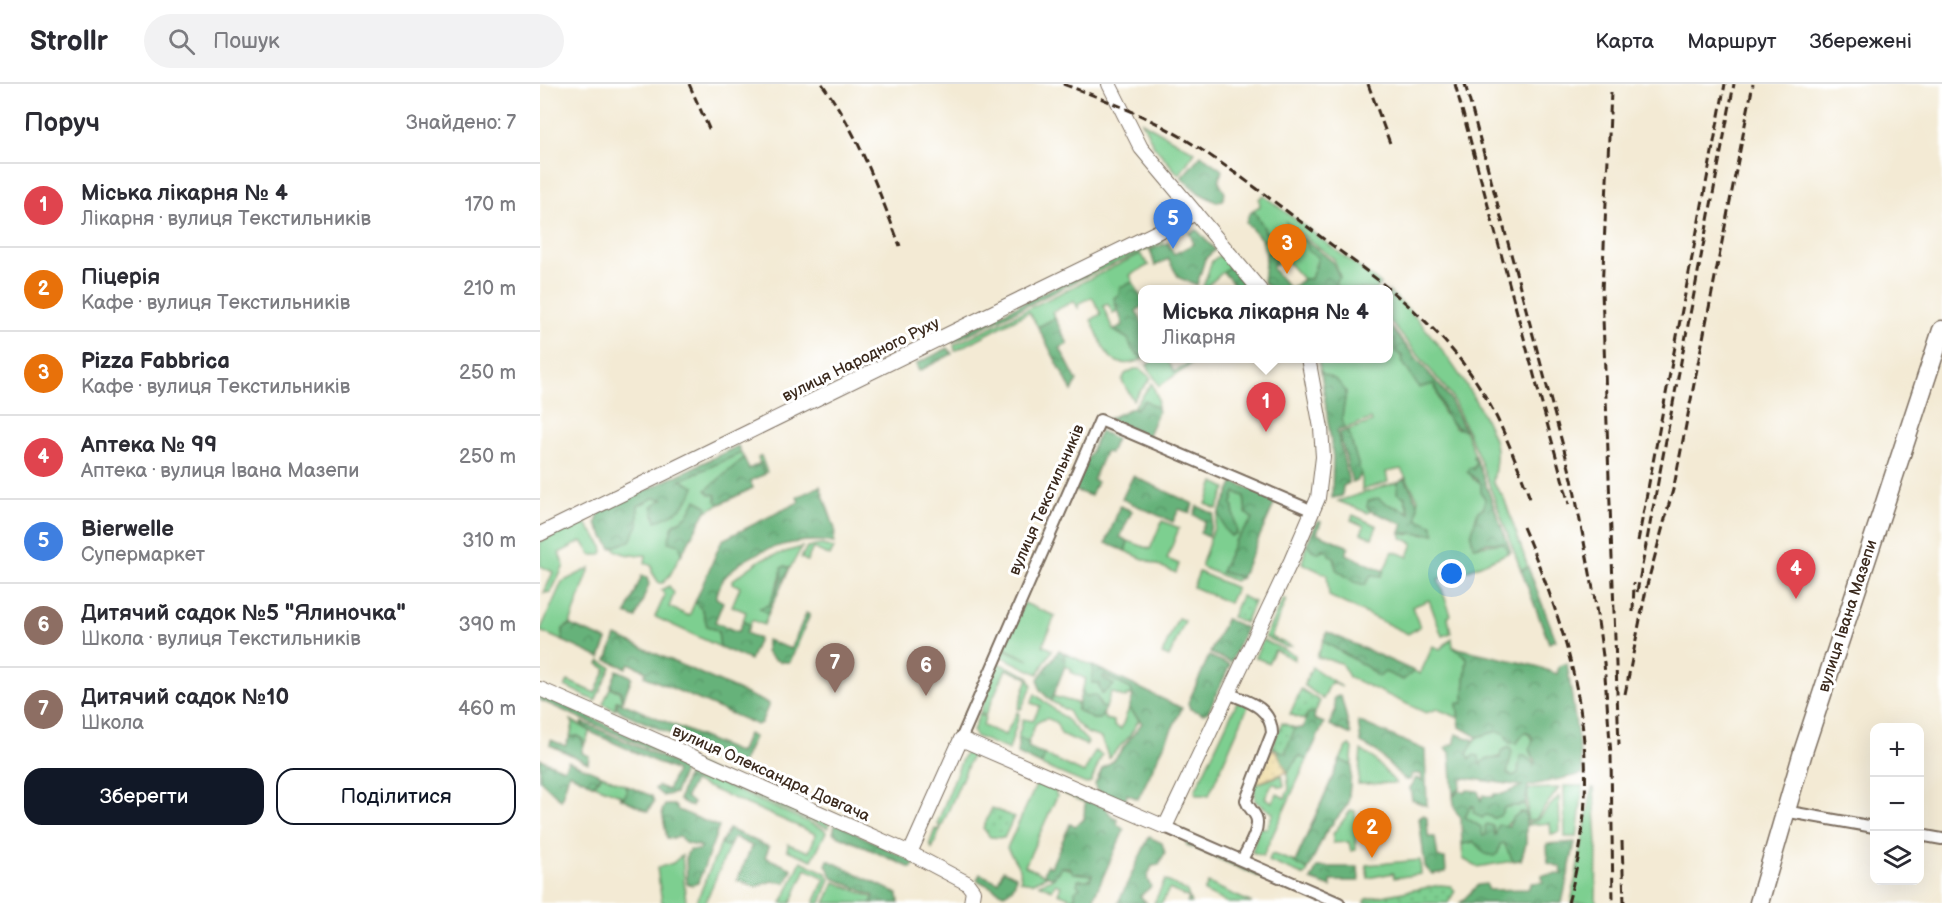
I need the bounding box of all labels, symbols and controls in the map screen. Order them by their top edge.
search box [144,14,564,68]
text: Strollr [30,25,108,58]
icon: search [165,25,198,58]
text: Пошук [213,28,280,55]
text: Карта [1595,29,1654,54]
text: Маршрут [1687,29,1777,54]
text: Збережені [1810,29,1912,54]
text: Поруч [24,108,100,139]
text: Знайдено: 7 [406,111,516,135]
text: Міська лікарня № 4 [81,180,288,207]
text: 1 [39,193,48,217]
text: 170 m [465,193,516,217]
pin: 5 [1154,200,1192,249]
text: Лікарня · вулиця Текстильників [81,207,371,231]
pin: 3 [1268,224,1306,274]
text: Піцерія [81,264,160,291]
text: 2 [38,277,49,301]
text: 210 m [463,277,516,301]
popup [1138,285,1393,363]
text: Кафе · вулиця Текстильників [81,291,350,315]
text: Міська лікарня № 4 [1162,299,1369,326]
street label: вулиця Народного Руху [779,313,943,406]
text: Лікарня [1162,326,1236,350]
text: Pizza Fabbrica [81,348,230,375]
text: 3 [38,361,49,385]
text: 250 m [459,361,516,385]
text: Кафе · вулиця Текстильників [81,375,350,399]
pin: 1 [1246,382,1286,432]
street label: вулиця Текстильників [1005,421,1089,578]
text: Аптека № 99 [81,432,217,459]
text: 4 [38,445,49,469]
text: 250 m [459,445,516,469]
text: Аптека · вулиця Івана Мазепи [81,459,359,483]
text: Bierwelle [81,516,174,543]
text: 5 [38,529,49,553]
text: 310 m [462,529,516,553]
street label: вулиця Івана Мазепи [1814,537,1882,695]
text: Супермаркет [81,543,205,567]
pin: 4 [1776,550,1816,599]
your location [1437,559,1466,588]
text: Дитячий садок №5 "Ялиночка" [81,600,406,627]
text: 6 [37,613,50,637]
text: 390 m [458,613,516,637]
text: Школа · вулиця Текстильників [81,627,361,651]
pin: 7 [816,644,854,693]
pin: 6 [906,646,946,696]
text: Дитячий садок №10 [81,684,289,711]
text: 7 [38,697,49,721]
text: 460 m [458,697,516,721]
text: Школа [81,711,144,735]
street label: вулиця Олександра Довгача [669,722,873,826]
map controls [1870,723,1924,885]
button: + [1870,723,1924,777]
button: Зберегти [24,768,264,825]
button: Поділитися [276,768,516,825]
button: − [1870,777,1924,831]
pin: 2 [1352,808,1392,858]
button: layers [1870,831,1924,885]

